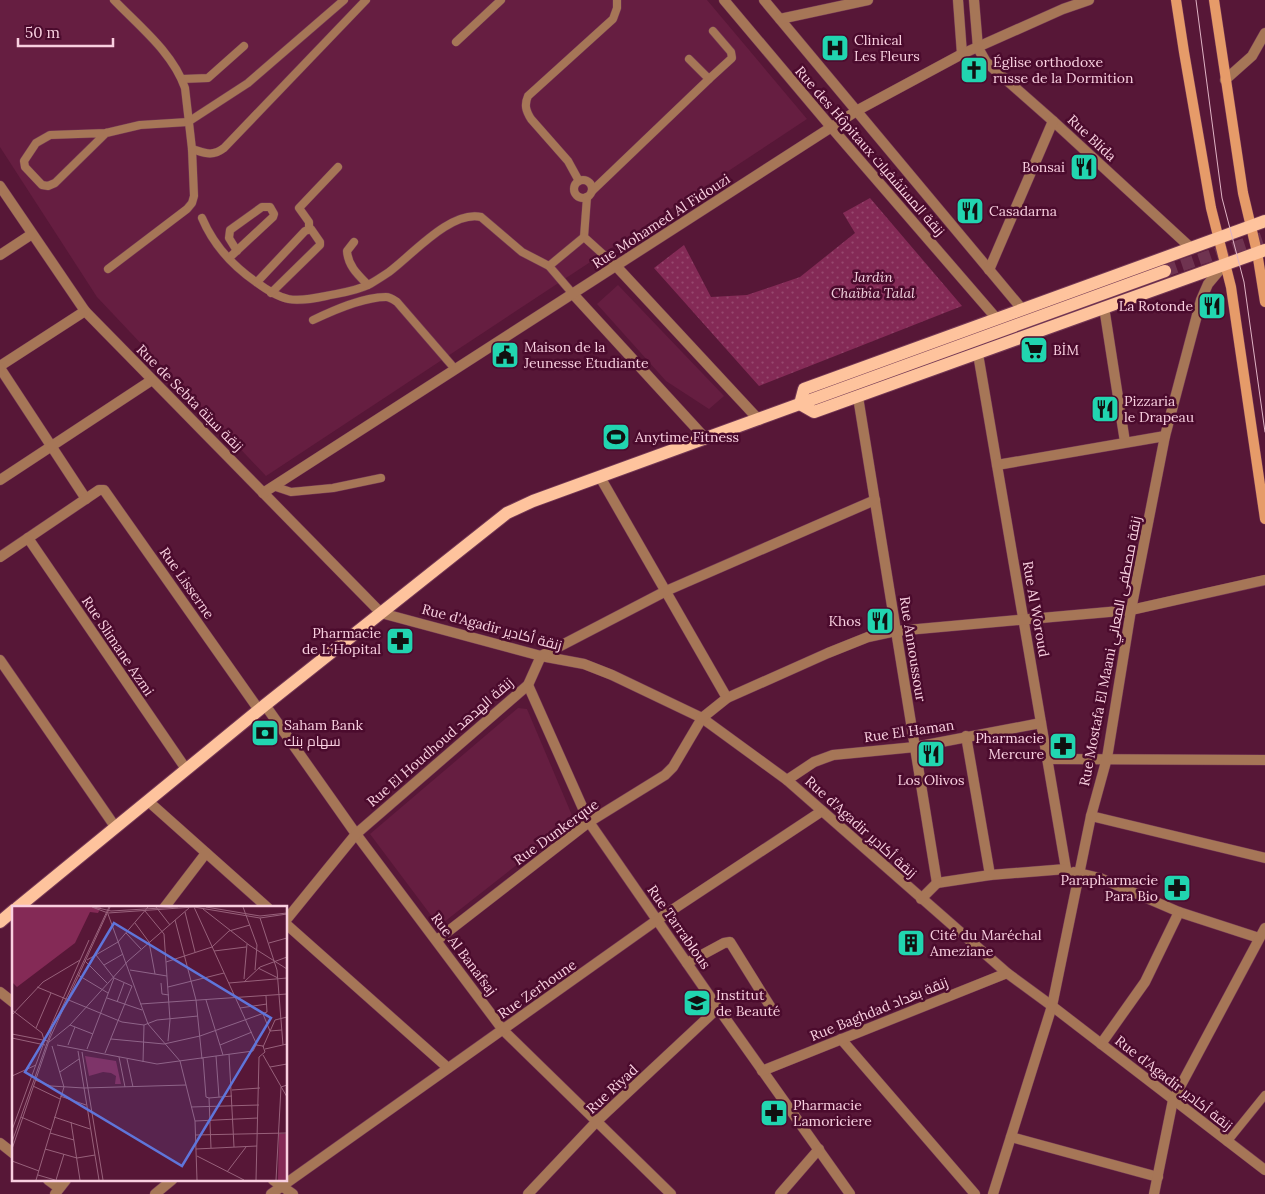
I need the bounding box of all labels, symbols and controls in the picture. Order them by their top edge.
scale bar [18,15,112,47]
text: 50 m [25,23,60,42]
place label: Clinical Les Fleurs [854,31,920,65]
hospital icon: Clinical Les Fleurs [820,33,850,63]
place label: Église orthodoxe russe de la Dormition [993,53,1134,87]
church icon: Église orthodoxe russe de la Dormition [959,55,989,85]
street label: Rue des Hôpitaux زنقة المستشفيات [791,62,949,240]
street label: Rue Blida [1064,111,1120,165]
restaurant icon: Bonsai [1069,152,1099,182]
place label: Bonsai [1022,158,1065,176]
street label: Rue Mohamed Al Fidouzi [589,170,733,272]
restaurant icon: Casadarna [955,196,985,226]
place label: Casadarna [989,202,1057,220]
park label: Jardin Chaïbia Talal [831,268,915,302]
restaurant icon: La Rotonde [1197,291,1227,321]
place label: La Rotonde [1119,297,1193,315]
supermarket icon: BİM [1019,335,1049,365]
place label: Maison de la Jeunesse Etudiante [523,338,649,372]
public building icon: Maison de la Jeunesse Etudiante [490,340,520,370]
street label: Rue de Sebta زنقة سبتة [133,341,247,455]
place label: BİM [1053,341,1079,359]
place label: Pizzaria le Drapeau [1124,392,1194,426]
restaurant icon: Pizzaria le Drapeau [1090,394,1120,424]
sports icon: Anytime Fitness [601,422,631,452]
place label: Anytime Fitness [634,428,739,446]
street label: Rue Mostafa El Maani زنقة مصطفى المعاني [1075,515,1148,788]
street label: Rue Lisserne [156,544,218,623]
street label: Rue Al Woroud [1019,560,1053,658]
street label: Rue Slimane Azmi [78,593,158,699]
street label: Rue Annoussour [896,595,930,703]
street label: Rue d'Agadir زنقة أكادير [420,600,564,654]
restaurant icon: Khos [865,606,895,636]
place label: Khos [828,612,861,630]
place label: Pharmacie de L´Hopital [302,624,381,658]
pharmacy icon: Pharmacie de L´Hopital [385,626,415,656]
street label: Rue El Houdhoud زنقة الهدهد [363,673,517,811]
place label: Saham Bank سهام بنك [284,716,363,751]
street label: Rue El Haman [863,716,956,746]
bank icon: Saham Bank سهام بنك [250,718,280,748]
place label: Pharmacie Mercure [975,729,1044,763]
pharmacy icon: Pharmacie Mercure [1048,731,1078,761]
restaurant icon: Los Olivos [916,739,946,769]
place label: Los Olivos [898,771,964,789]
street label: Rue d'Agadir زنقة أكادير [801,772,921,882]
street label: Rue Dunkerque [510,795,602,869]
place label: Parapharmacie Para Bio [1060,871,1158,905]
pharmacy icon: Parapharmacie Para Bio [1162,873,1192,903]
street label: Rue Tarrablous [643,881,715,973]
inset map [12,906,288,1182]
street label: Rue Al Banafsaj [427,909,501,999]
place label: Cité du Maréchal Ameziane [929,926,1042,960]
building icon: Cité du Maréchal Ameziane [896,928,926,958]
street label: Rue Zerhoune [494,955,580,1023]
street label: Rue Baghdad زنقة بغداد [807,973,951,1045]
place label: Institut de Beauté [716,986,781,1020]
school or university icon: Institut de Beauté [682,988,712,1018]
street label: Rue d'Agadir زنقة أكادير [1112,1031,1236,1135]
street label: Rue Riyad [582,1061,642,1117]
place label: Pharmacie Lamoriciere [793,1096,872,1130]
pharmacy icon: Pharmacie Lamoriciere [759,1098,789,1128]

